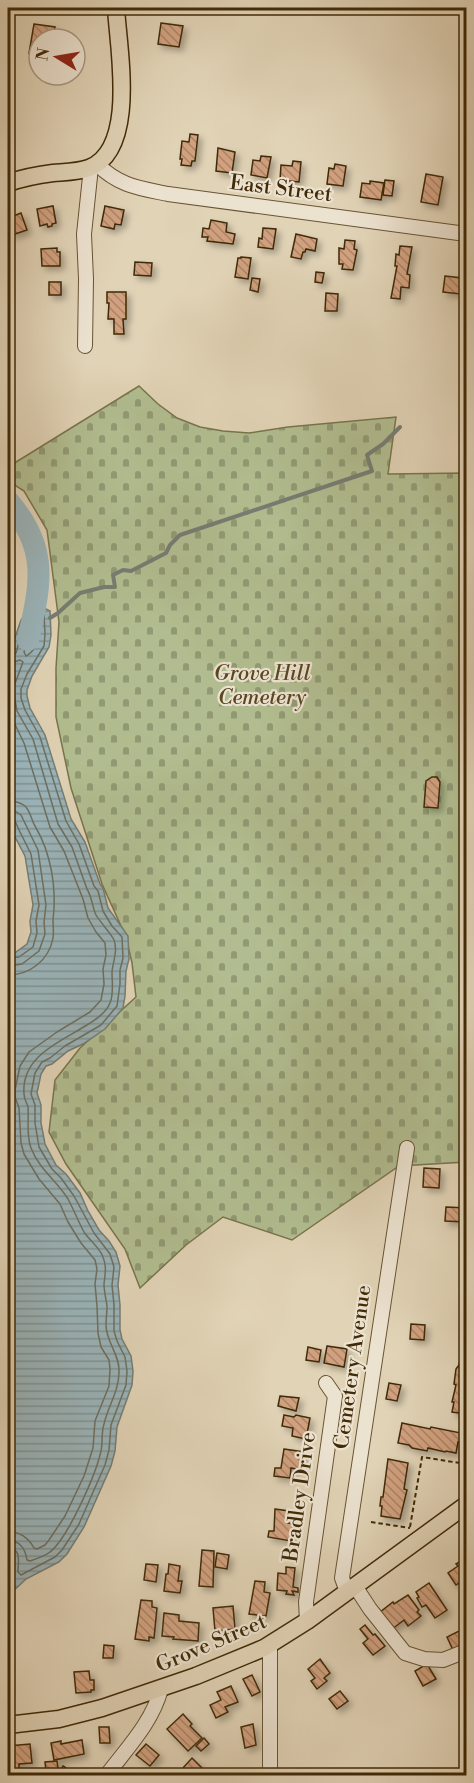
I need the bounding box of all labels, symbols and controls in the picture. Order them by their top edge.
north arrow [27,27,87,87]
text: N [32,46,54,62]
street label: East Street [228,170,334,208]
park label: Grove Hill Cemetery [214,661,310,711]
street label: Cemetery Avenue [329,1283,377,1451]
street label: Bradley Drive [278,1430,322,1565]
street label: Grove Street [152,1609,271,1679]

